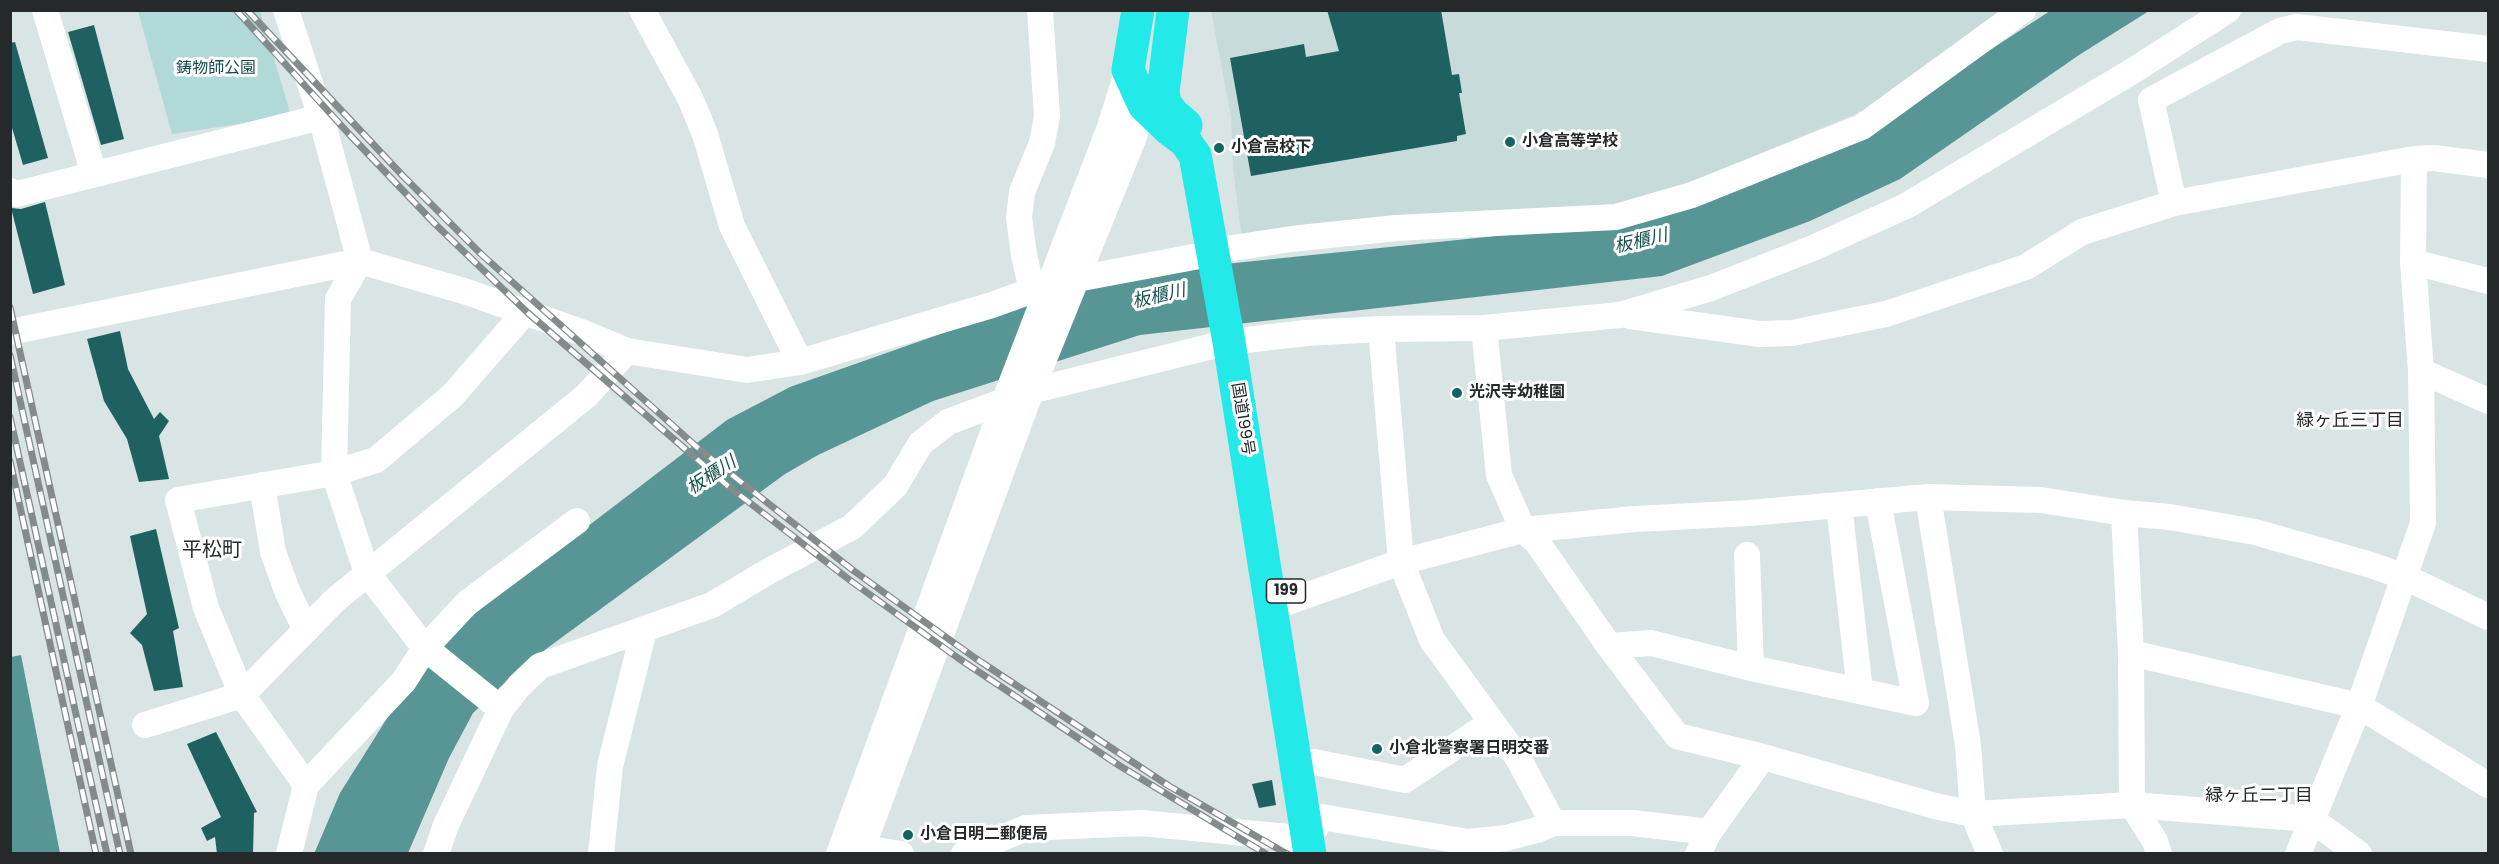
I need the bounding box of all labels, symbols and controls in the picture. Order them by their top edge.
park label: 鋳物師公園 [176,59,256,79]
place label: 小倉高等学校 [1522,132,1618,152]
marker: 小倉高等学校 [1503,135,1517,149]
place label: 小倉高校下 [1231,138,1311,158]
marker: 小倉高校下 [1212,141,1226,155]
water label: 板櫃川 [1612,225,1670,259]
water label: 板櫃川 [1130,280,1188,314]
street label: 国道199号 [1227,381,1257,457]
place label: 光沢寺幼稚園 [1469,383,1565,403]
marker: 光沢寺幼稚園 [1450,386,1464,400]
district label: 緑ヶ丘三丁目 [2296,410,2404,432]
water label: 板櫃川 [683,452,741,500]
district label: 平松町 [182,539,242,563]
road number: 199 [1266,579,1306,603]
place label: 小倉北警察署日明交番 [1389,739,1549,759]
marker: 小倉北警察署日明交番 [1370,742,1384,756]
district label: 緑ヶ丘二丁目 [2205,785,2313,807]
place label: 小倉日明二郵便局 [920,825,1048,845]
marker: 小倉日明二郵便局 [901,828,915,842]

